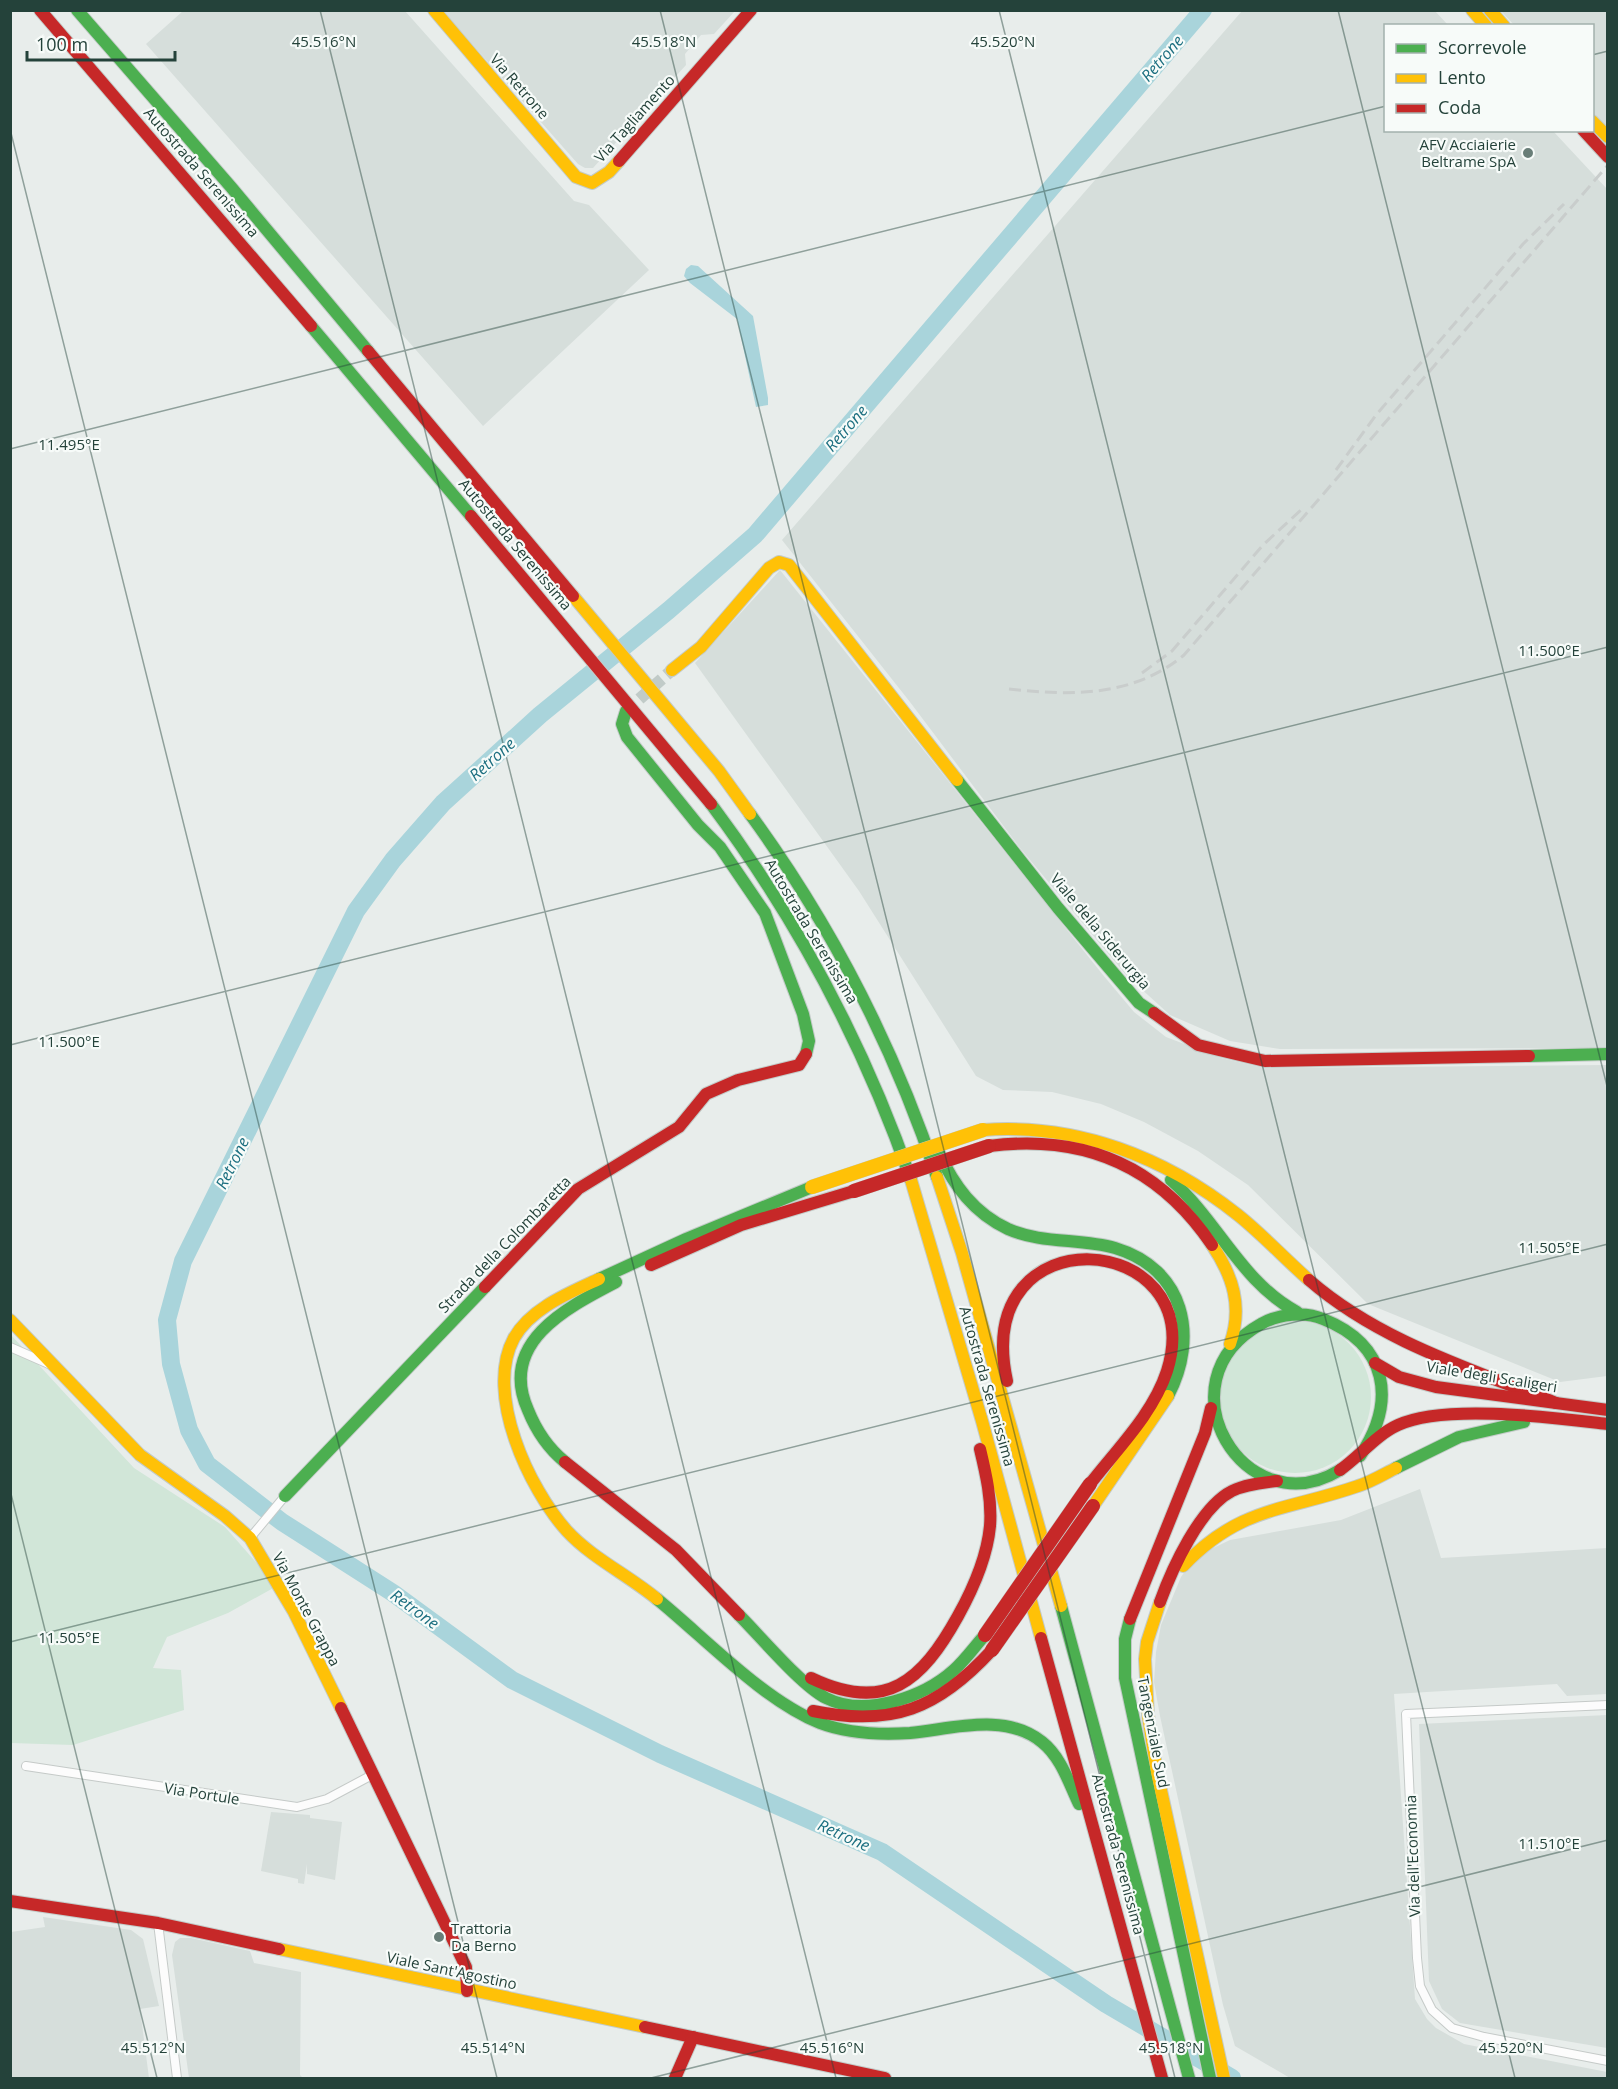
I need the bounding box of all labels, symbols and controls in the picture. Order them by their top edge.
scale bar [27,24,176,62]
legend [1384,24,1594,132]
water label: Retrone [1136,30,1188,86]
text: 45.516°N [292,31,356,51]
text: 45.518°N [632,31,696,51]
text: 45.520°N [971,31,1035,51]
text: 100 m [36,32,88,56]
text: Scorrevole [1438,35,1527,59]
street label: Via Retrone [486,49,554,123]
text: Lento [1438,65,1486,89]
street label: Via Tagliamento [589,70,679,166]
text: Coda [1438,95,1481,119]
street label: Autostrada Serenissima [140,103,264,241]
place label: AFV Acciaierie Beltrame SpA [1419,134,1517,171]
marker: AFV Acciaierie Beltrame SpA [1521,146,1535,160]
water label: Retrone [820,400,872,456]
text: 11.495°E [38,434,100,454]
street label: Autostrada Serenissima [455,474,577,614]
text: 11.500°E [1518,640,1580,660]
water label: Retrone [464,732,520,786]
street label: Autostrada Serenissima [761,855,863,1007]
street label: Viale della Siderurgia [1046,869,1156,993]
text: 11.500°E [38,1031,100,1051]
water label: Retrone [210,1133,254,1192]
street label: Strada della Colombaretta [433,1171,575,1317]
text: 11.505°E [1518,1237,1580,1257]
street label: Autostrada Serenissima [956,1303,1020,1469]
street label: Viale degli Scaligeri [1425,1356,1559,1396]
street label: Via Monte Grappa [268,1549,346,1669]
water label: Retrone [386,1584,444,1634]
text: 11.505°E [38,1627,100,1647]
street label: Tangenziale Sud [1133,1674,1175,1790]
street label: Autostrada Serenissima [1088,1771,1150,1937]
street label: Via Portule [163,1777,241,1809]
street label: Via dell'Economia [1400,1795,1424,1917]
water label: Retrone [814,1814,874,1856]
text: 11.510°E [1518,1833,1580,1853]
place label: Trattoria Da Berno [451,1918,517,1955]
marker: Trattoria Da Berno [432,1930,446,1944]
street label: Viale Sant'Agostino [385,1946,519,1994]
text: 45.512°N [121,2037,185,2057]
text: 45.514°N [461,2037,525,2057]
text: 45.516°N [800,2037,864,2057]
text: 45.518°N [1139,2037,1203,2057]
text: 45.520°N [1479,2037,1543,2057]

